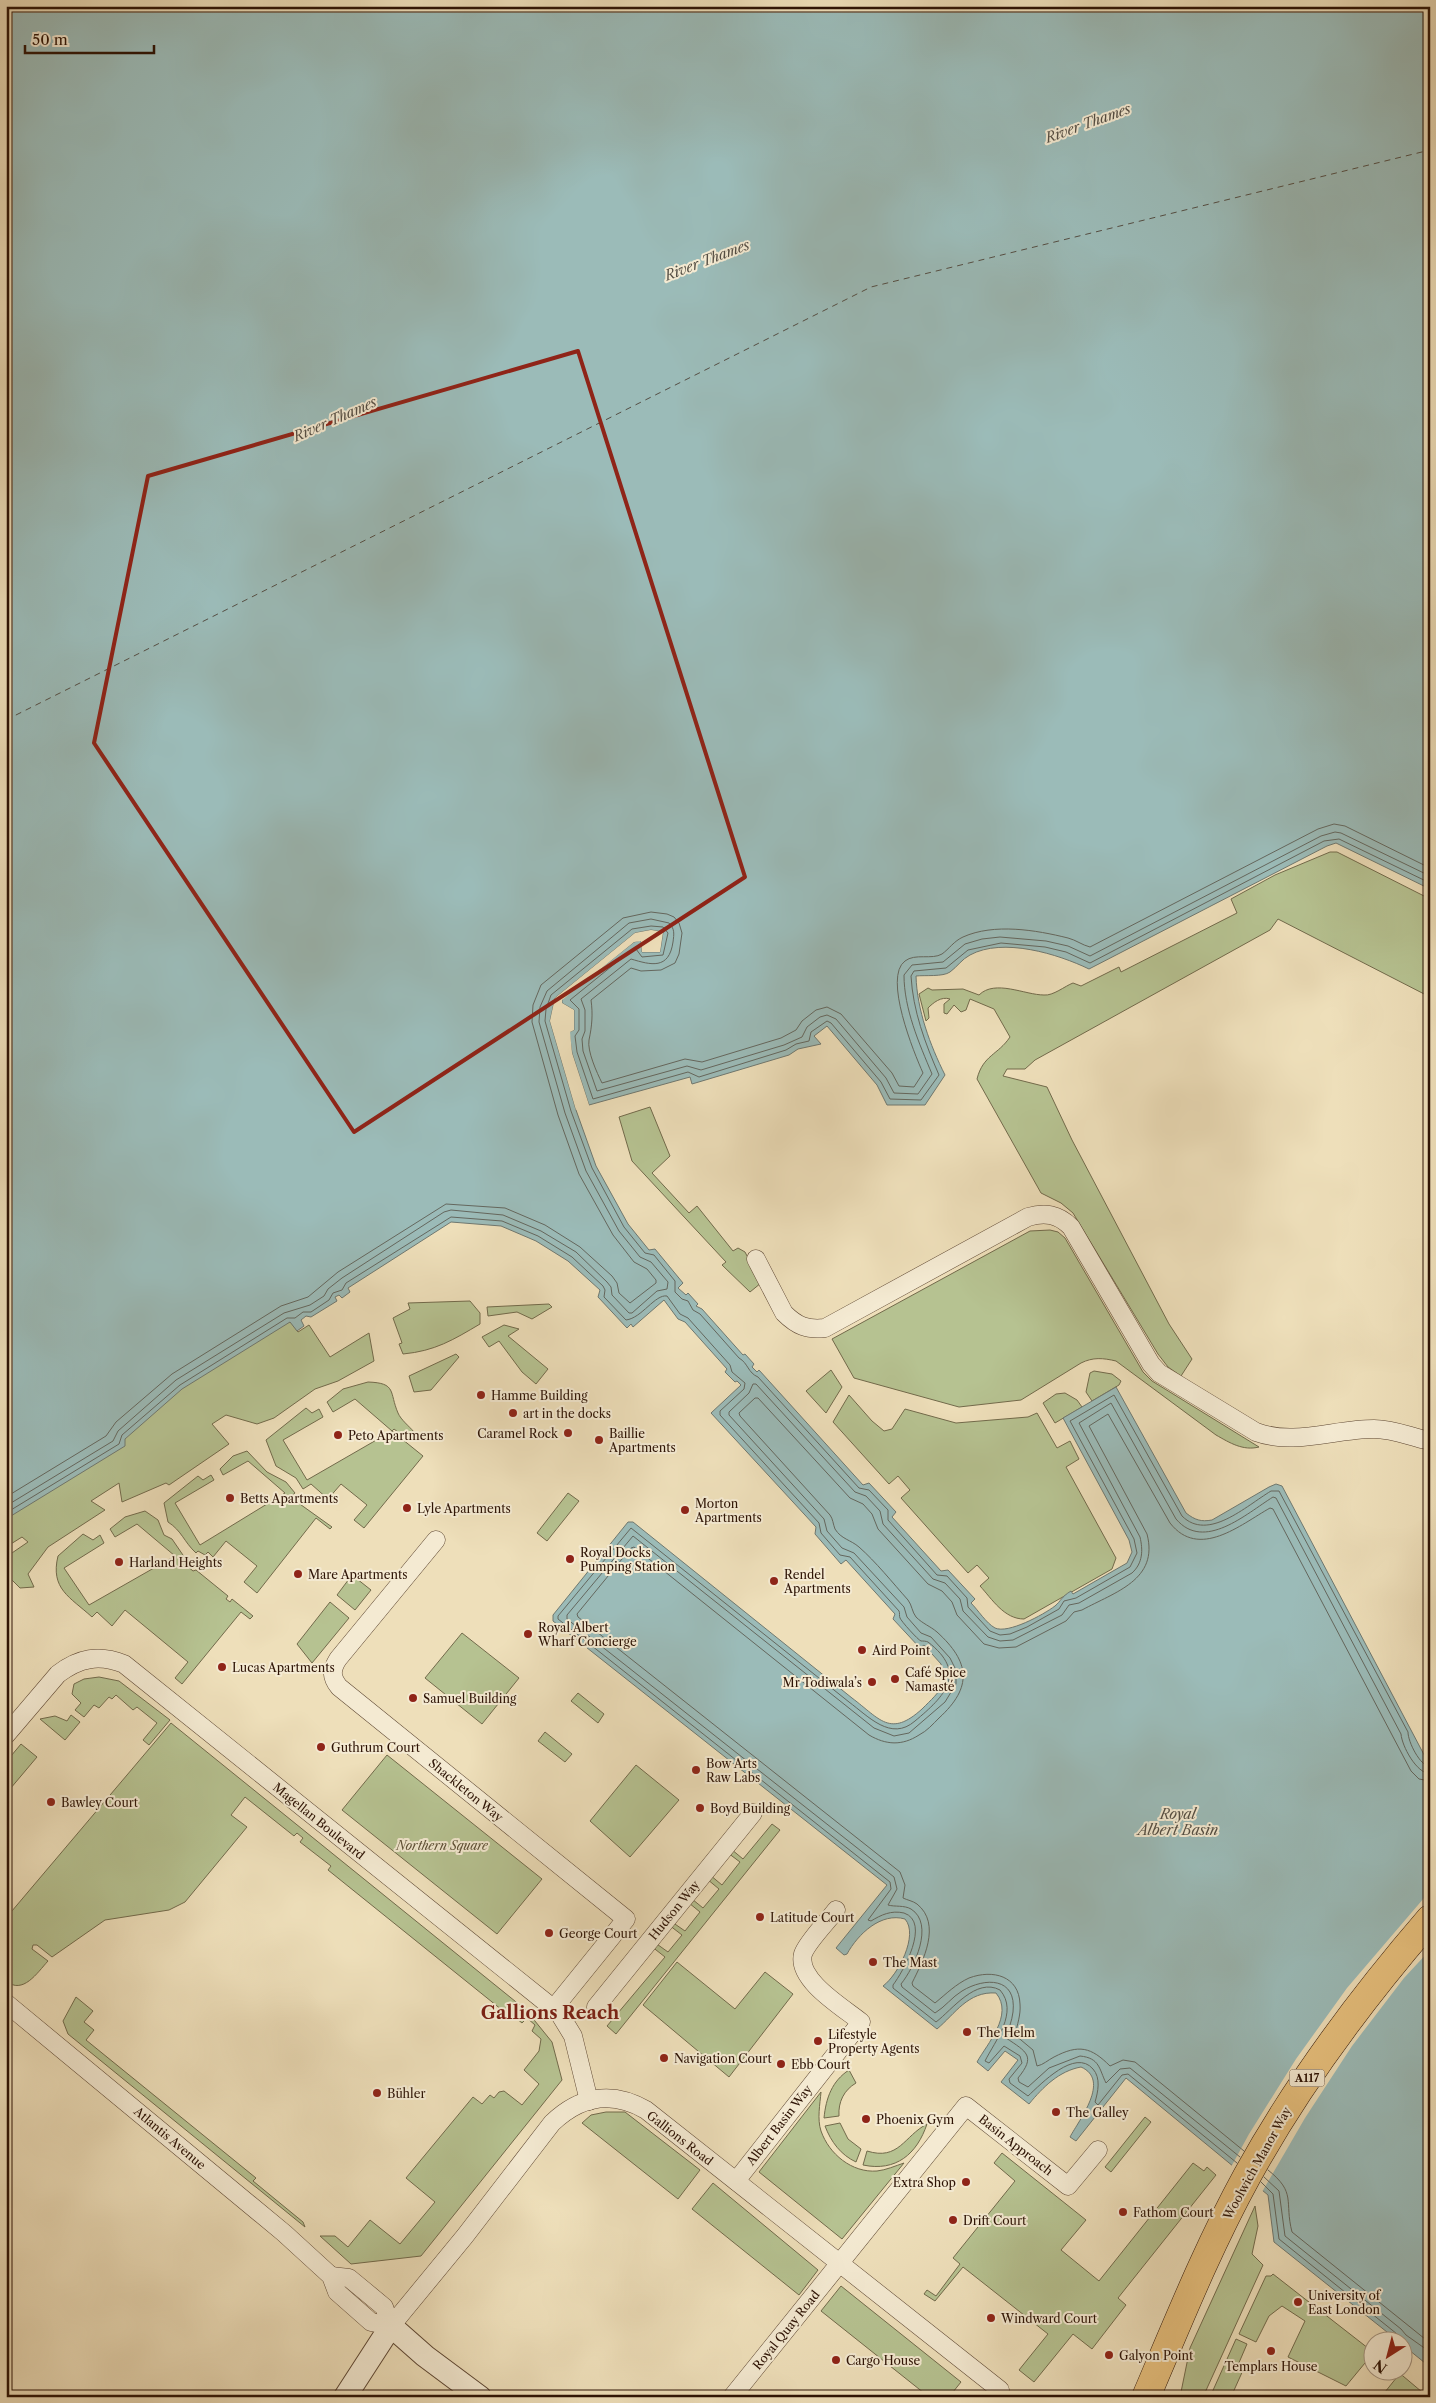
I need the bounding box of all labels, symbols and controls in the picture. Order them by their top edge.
scale bar [25,22,154,54]
text: 50 m [32,30,68,49]
water label: River Thames [1042,99,1134,147]
water label: River Thames [661,235,753,285]
water label: River Thames [289,392,380,446]
place label: Hamme Building [491,1388,588,1403]
marker: Hamme Building [475,1389,487,1401]
place label: art in the docks [523,1406,611,1421]
marker: art in the docks [507,1407,519,1419]
place label: Caramel Rock [477,1426,559,1441]
place label: Baillie Apartments [608,1426,676,1455]
marker: Caramel Rock [562,1427,574,1439]
place label: Peto Apartments [348,1428,443,1443]
marker: Peto Apartments [332,1429,344,1441]
marker: Baillie Apartments [593,1434,605,1446]
place label: Betts Apartments [240,1491,338,1506]
marker: Betts Apartments [224,1492,236,1504]
place label: Morton Apartments [694,1496,762,1525]
place label: Lyle Apartments [417,1501,511,1516]
marker: Lyle Apartments [401,1502,413,1514]
marker: Morton Apartments [679,1504,691,1516]
place label: Royal Docks Pumping Station [580,1545,676,1574]
marker: Royal Docks Pumping Station [564,1553,576,1565]
place label: Harland Heights [129,1555,222,1570]
marker: Harland Heights [113,1556,125,1568]
place label: Mare Apartments [308,1567,407,1582]
place label: Rendel Apartments [783,1567,851,1596]
marker: Mare Apartments [292,1568,304,1580]
marker: Rendel Apartments [768,1575,780,1587]
place label: Royal Albert Wharf Concierge [537,1620,637,1649]
marker: Royal Albert Wharf Concierge [522,1628,534,1640]
place label: Aird Point [871,1643,931,1658]
marker: Aird Point [856,1644,868,1656]
place label: Lucas Apartments [232,1660,335,1675]
marker: Lucas Apartments [216,1661,228,1673]
place label: Café Spice Namasté [905,1665,966,1694]
marker: Café Spice Namasté [889,1673,901,1685]
place label: Mr Todiwala’s [783,1675,862,1690]
marker: Mr Todiwala’s [866,1676,878,1688]
place label: Samuel Building [423,1691,517,1706]
marker: Samuel Building [407,1692,419,1704]
place label: Guthrum Court [331,1740,421,1755]
marker: Guthrum Court [315,1741,327,1753]
street label: Shackleton Way [426,1755,506,1825]
place label: Bow Arts Raw Labs [706,1756,760,1785]
marker: Bow Arts Raw Labs [690,1764,702,1776]
street label: Magellan Boulevard [270,1779,368,1863]
place label: Bawley Court [61,1795,139,1810]
marker: Bawley Court [45,1796,57,1808]
place label: Boyd Building [710,1801,791,1816]
marker: Boyd Building [694,1802,706,1814]
water label: Royal Albert Basin [1136,1805,1218,1839]
park label: Northern Square [395,1838,489,1853]
street label: Hudson Way [645,1877,703,1943]
place label: Latitude Court [770,1910,855,1925]
marker: Latitude Court [754,1911,766,1923]
place label: George Court [559,1926,638,1941]
marker: George Court [543,1927,555,1939]
place label: The Mast [883,1955,938,1970]
marker: The Mast [867,1956,879,1968]
district label: Gallions Reach [481,2002,620,2024]
place label: The Helm [977,2025,1035,2040]
marker: The Helm [961,2026,973,2038]
place label: Lifestyle Property Agents [828,2027,919,2056]
marker: Lifestyle Property Agents [812,2035,824,2047]
place label: Navigation Court [674,2051,772,2066]
marker: Navigation Court [658,2052,670,2064]
place label: Ebb Court [791,2057,851,2072]
marker: Ebb Court [775,2058,787,2070]
road number: A117 [1290,2070,1324,2086]
street label: Albert Basin Way [742,2082,815,2169]
place label: Bühler [387,2086,425,2101]
marker: Bühler [371,2087,383,2099]
street label: Atlantis Avenue [130,2103,209,2172]
street label: Woolwich Manor Way [1219,2104,1294,2223]
place label: The Galley [1066,2105,1129,2120]
marker: The Galley [1050,2106,1062,2118]
street label: Gallions Road [644,2108,717,2169]
street label: Basin Approach [976,2111,1056,2179]
place label: Phoenix Gym [876,2112,954,2127]
marker: Phoenix Gym [860,2113,872,2125]
place label: Extra Shop [893,2175,956,2190]
marker: Extra Shop [960,2176,972,2188]
place label: Fathom Court [1133,2205,1214,2220]
marker: Fathom Court [1117,2206,1129,2218]
place label: Drift Court [963,2213,1027,2228]
marker: Drift Court [947,2214,959,2226]
street label: Royal Quay Road [749,2287,823,2373]
place label: University of East London [1308,2288,1382,2317]
marker: University of East London [1292,2296,1304,2308]
place label: Windward Court [1000,2311,1098,2326]
marker: Windward Court [985,2312,997,2324]
north arrow [1364,2330,1414,2380]
marker: Templars House [1265,2345,1277,2357]
place label: Galyon Point [1119,2348,1194,2363]
marker: Galyon Point [1103,2349,1115,2361]
place label: Cargo House [846,2353,920,2368]
marker: Cargo House [830,2354,842,2366]
text: N [1370,2356,1391,2377]
place label: Templars House [1224,2359,1318,2374]

